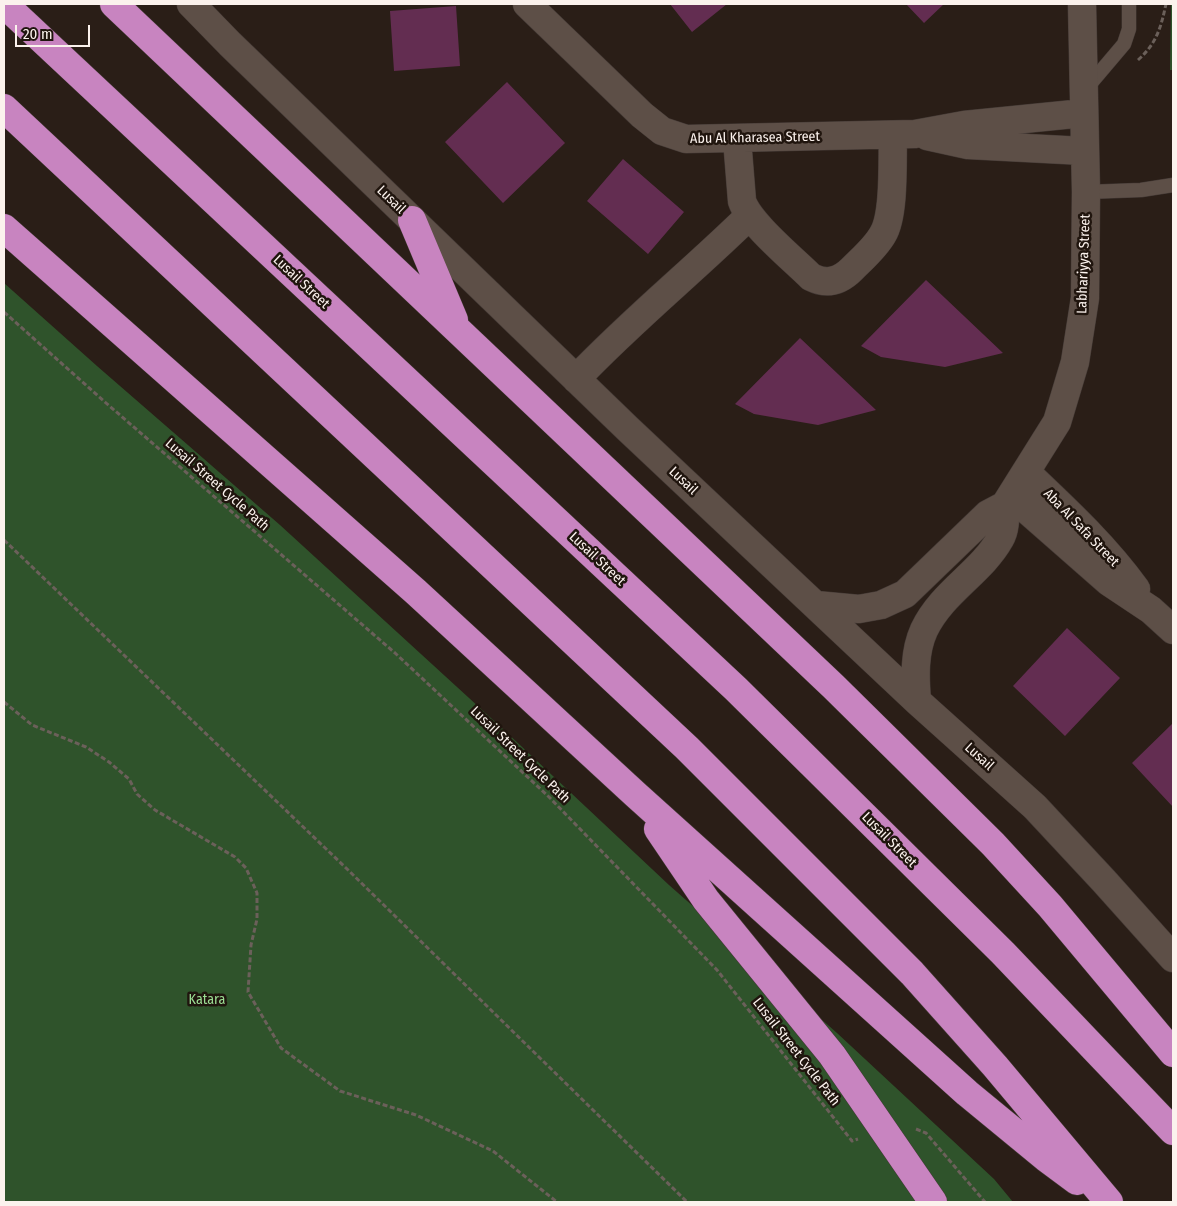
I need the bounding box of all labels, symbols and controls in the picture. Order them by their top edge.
scale bar [18,15,92,47]
text: 20 m [23,25,53,43]
street label: Abu Al Kharasea Street [690,128,820,148]
street label: Lusail [373,182,409,218]
street label: Labhariyya Street [1074,214,1094,314]
street label: Lusail Street [269,252,333,312]
street label: Lusail Street Cycle Path [162,435,272,535]
street label: Lusail [665,464,701,498]
street label: Aba Al Safa Street [1040,486,1122,570]
street label: Lusail Street [565,529,629,589]
street label: Lusail Street Cycle Path [467,703,573,807]
street label: Lusail [961,740,997,774]
street label: Lusail Street [858,809,920,871]
park label: Katara [189,992,225,1008]
street label: Lusail Street Cycle Path [749,995,843,1109]

